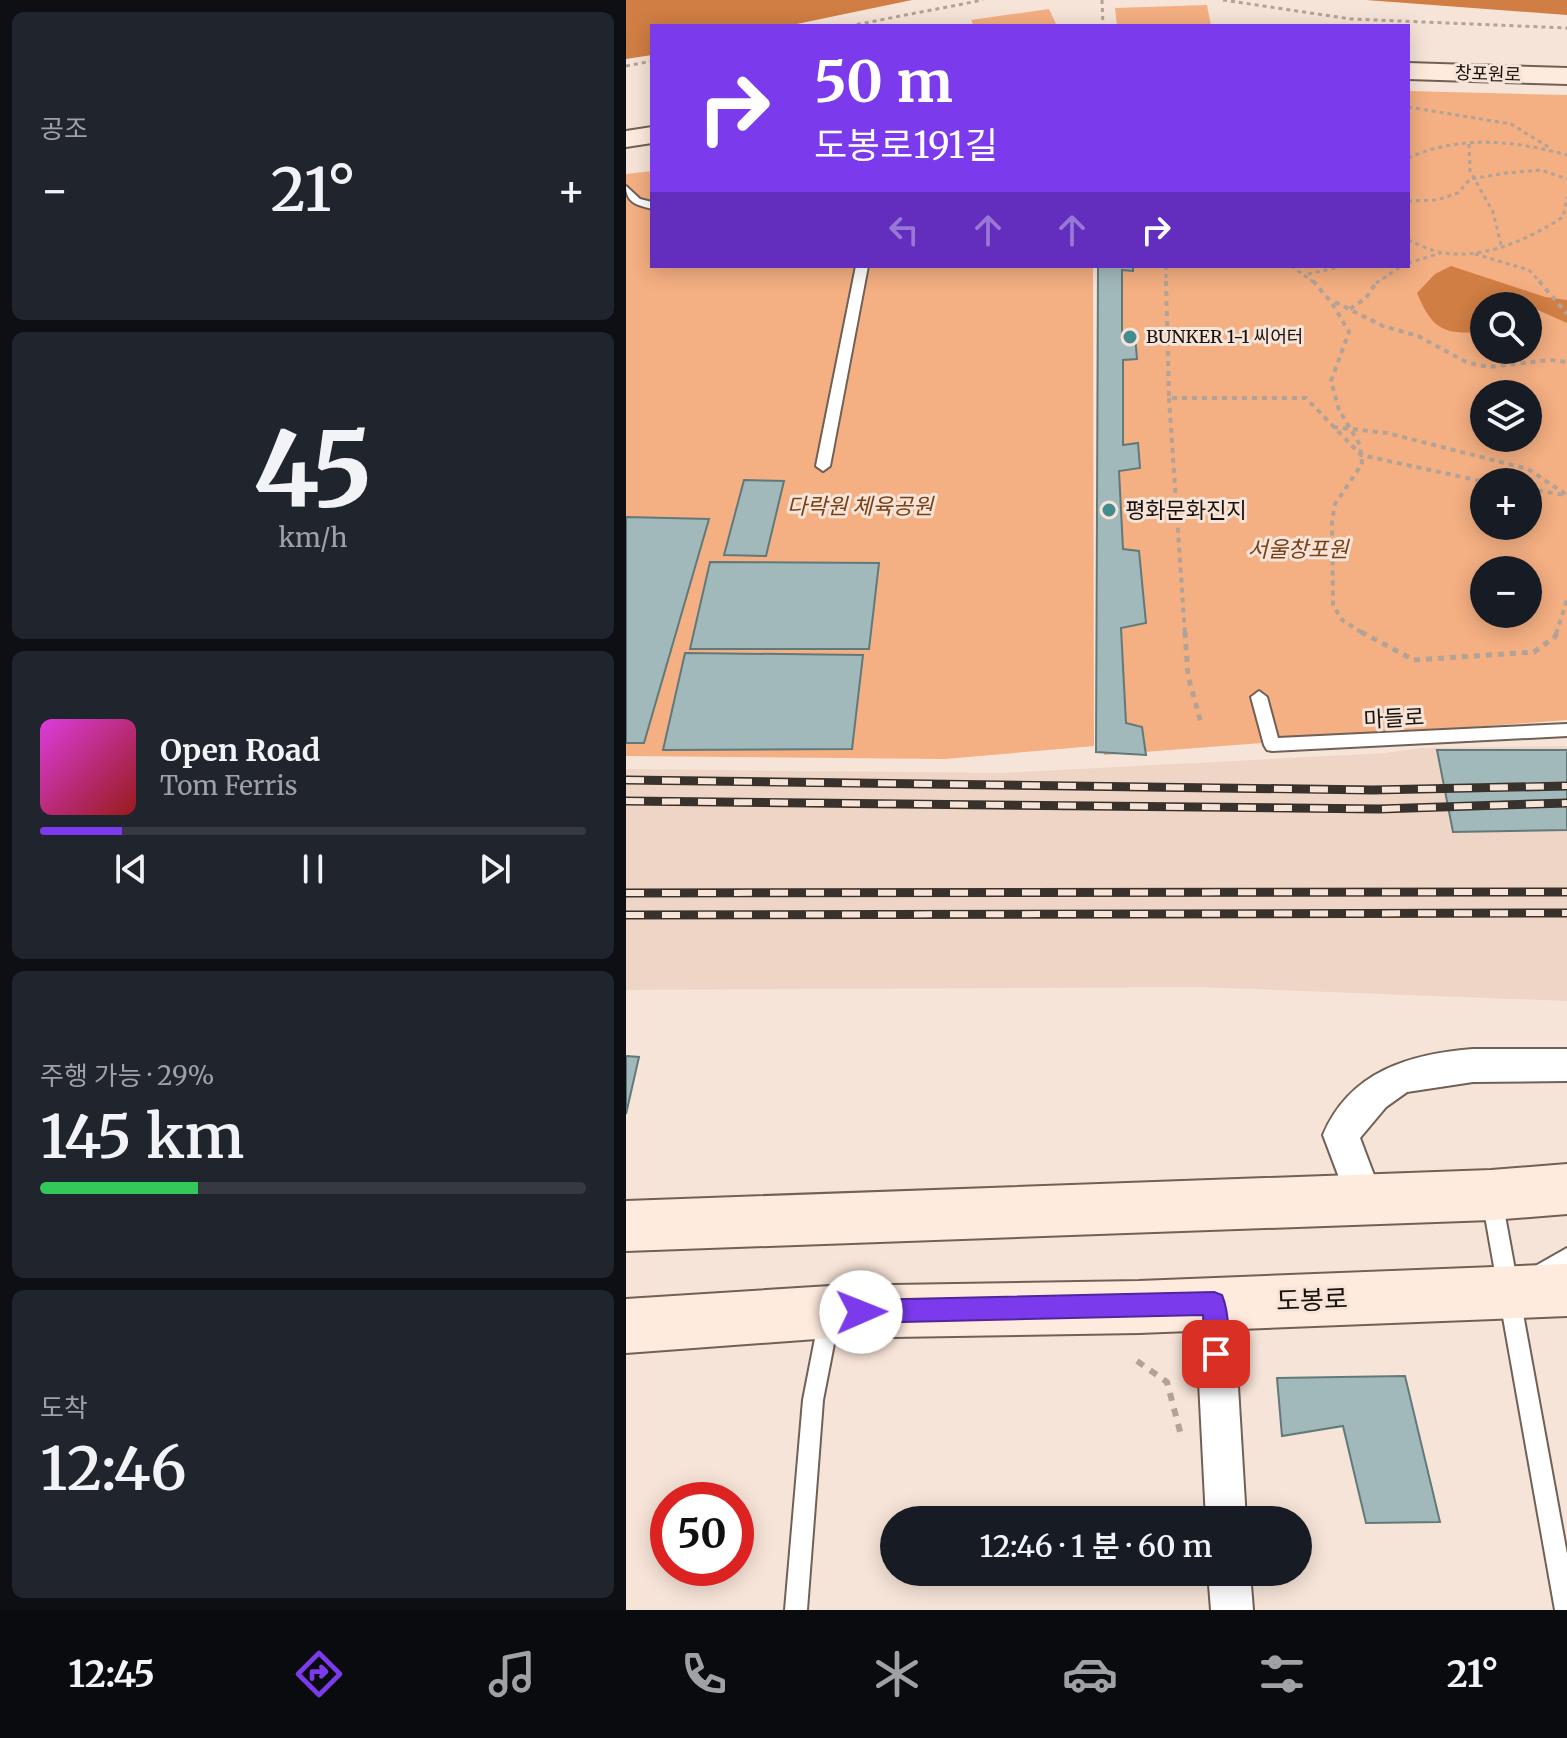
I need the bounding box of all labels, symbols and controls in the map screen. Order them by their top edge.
text: 50 m [814,47,953,117]
icon: right [682,56,786,160]
street label: 창포원로 [1455,61,1522,86]
text: 공조 [40,112,88,145]
text: 도봉로191길 [814,123,998,168]
text: 21° [270,152,356,227]
text: − [40,163,69,218]
text: + [557,163,586,218]
icon: left [882,208,926,252]
icon: ahead [966,208,1010,252]
icon: ahead [1050,208,1094,252]
icon: right [1134,208,1178,252]
map controls [1470,292,1542,628]
button: search [1470,292,1542,364]
place label: BUNKER 1-1 씨어터 [1146,325,1303,348]
marker: BUNKER 1-1 씨어터 [1121,328,1139,346]
button: layers [1470,380,1542,452]
text: 45 [253,404,373,534]
button: + [1470,468,1542,540]
park label: 다락원 체육공원 [787,492,935,520]
place label: 평화문화진지 [1125,496,1246,524]
marker: 평화문화진지 [1100,501,1118,519]
text: km/h [279,521,347,554]
park label: 서울창포원 [1247,535,1350,563]
button: − [1470,556,1542,628]
street label: 마들로 [1363,702,1425,734]
text: Open Road [160,731,320,769]
text: Tom Ferris [160,769,298,802]
icon: previous [109,847,153,891]
icon: pause [291,847,335,891]
icon: next [473,847,517,891]
text: 주행 가능 · 29% [40,1059,214,1092]
text: 145 km [40,1099,244,1174]
position arrow [819,1270,903,1354]
street label: 도봉로 [1276,1282,1348,1317]
pin [1182,1320,1250,1388]
icon: arrive [1194,1332,1238,1376]
text: 도착 [40,1391,88,1424]
text: 12:46 [40,1431,187,1506]
speed limit sign: 50 [650,1482,754,1586]
text: 12:46 · 1 분 · 60 m [979,1527,1213,1565]
icon: directions [291,1646,347,1702]
icon: music [484,1646,540,1702]
icon: phone [676,1646,732,1702]
icon: climate [869,1646,925,1702]
icon: car [1062,1646,1118,1702]
icon: filters [1254,1646,1310,1702]
text: 12:45 [68,1652,155,1697]
text: 21° [1447,1652,1499,1697]

